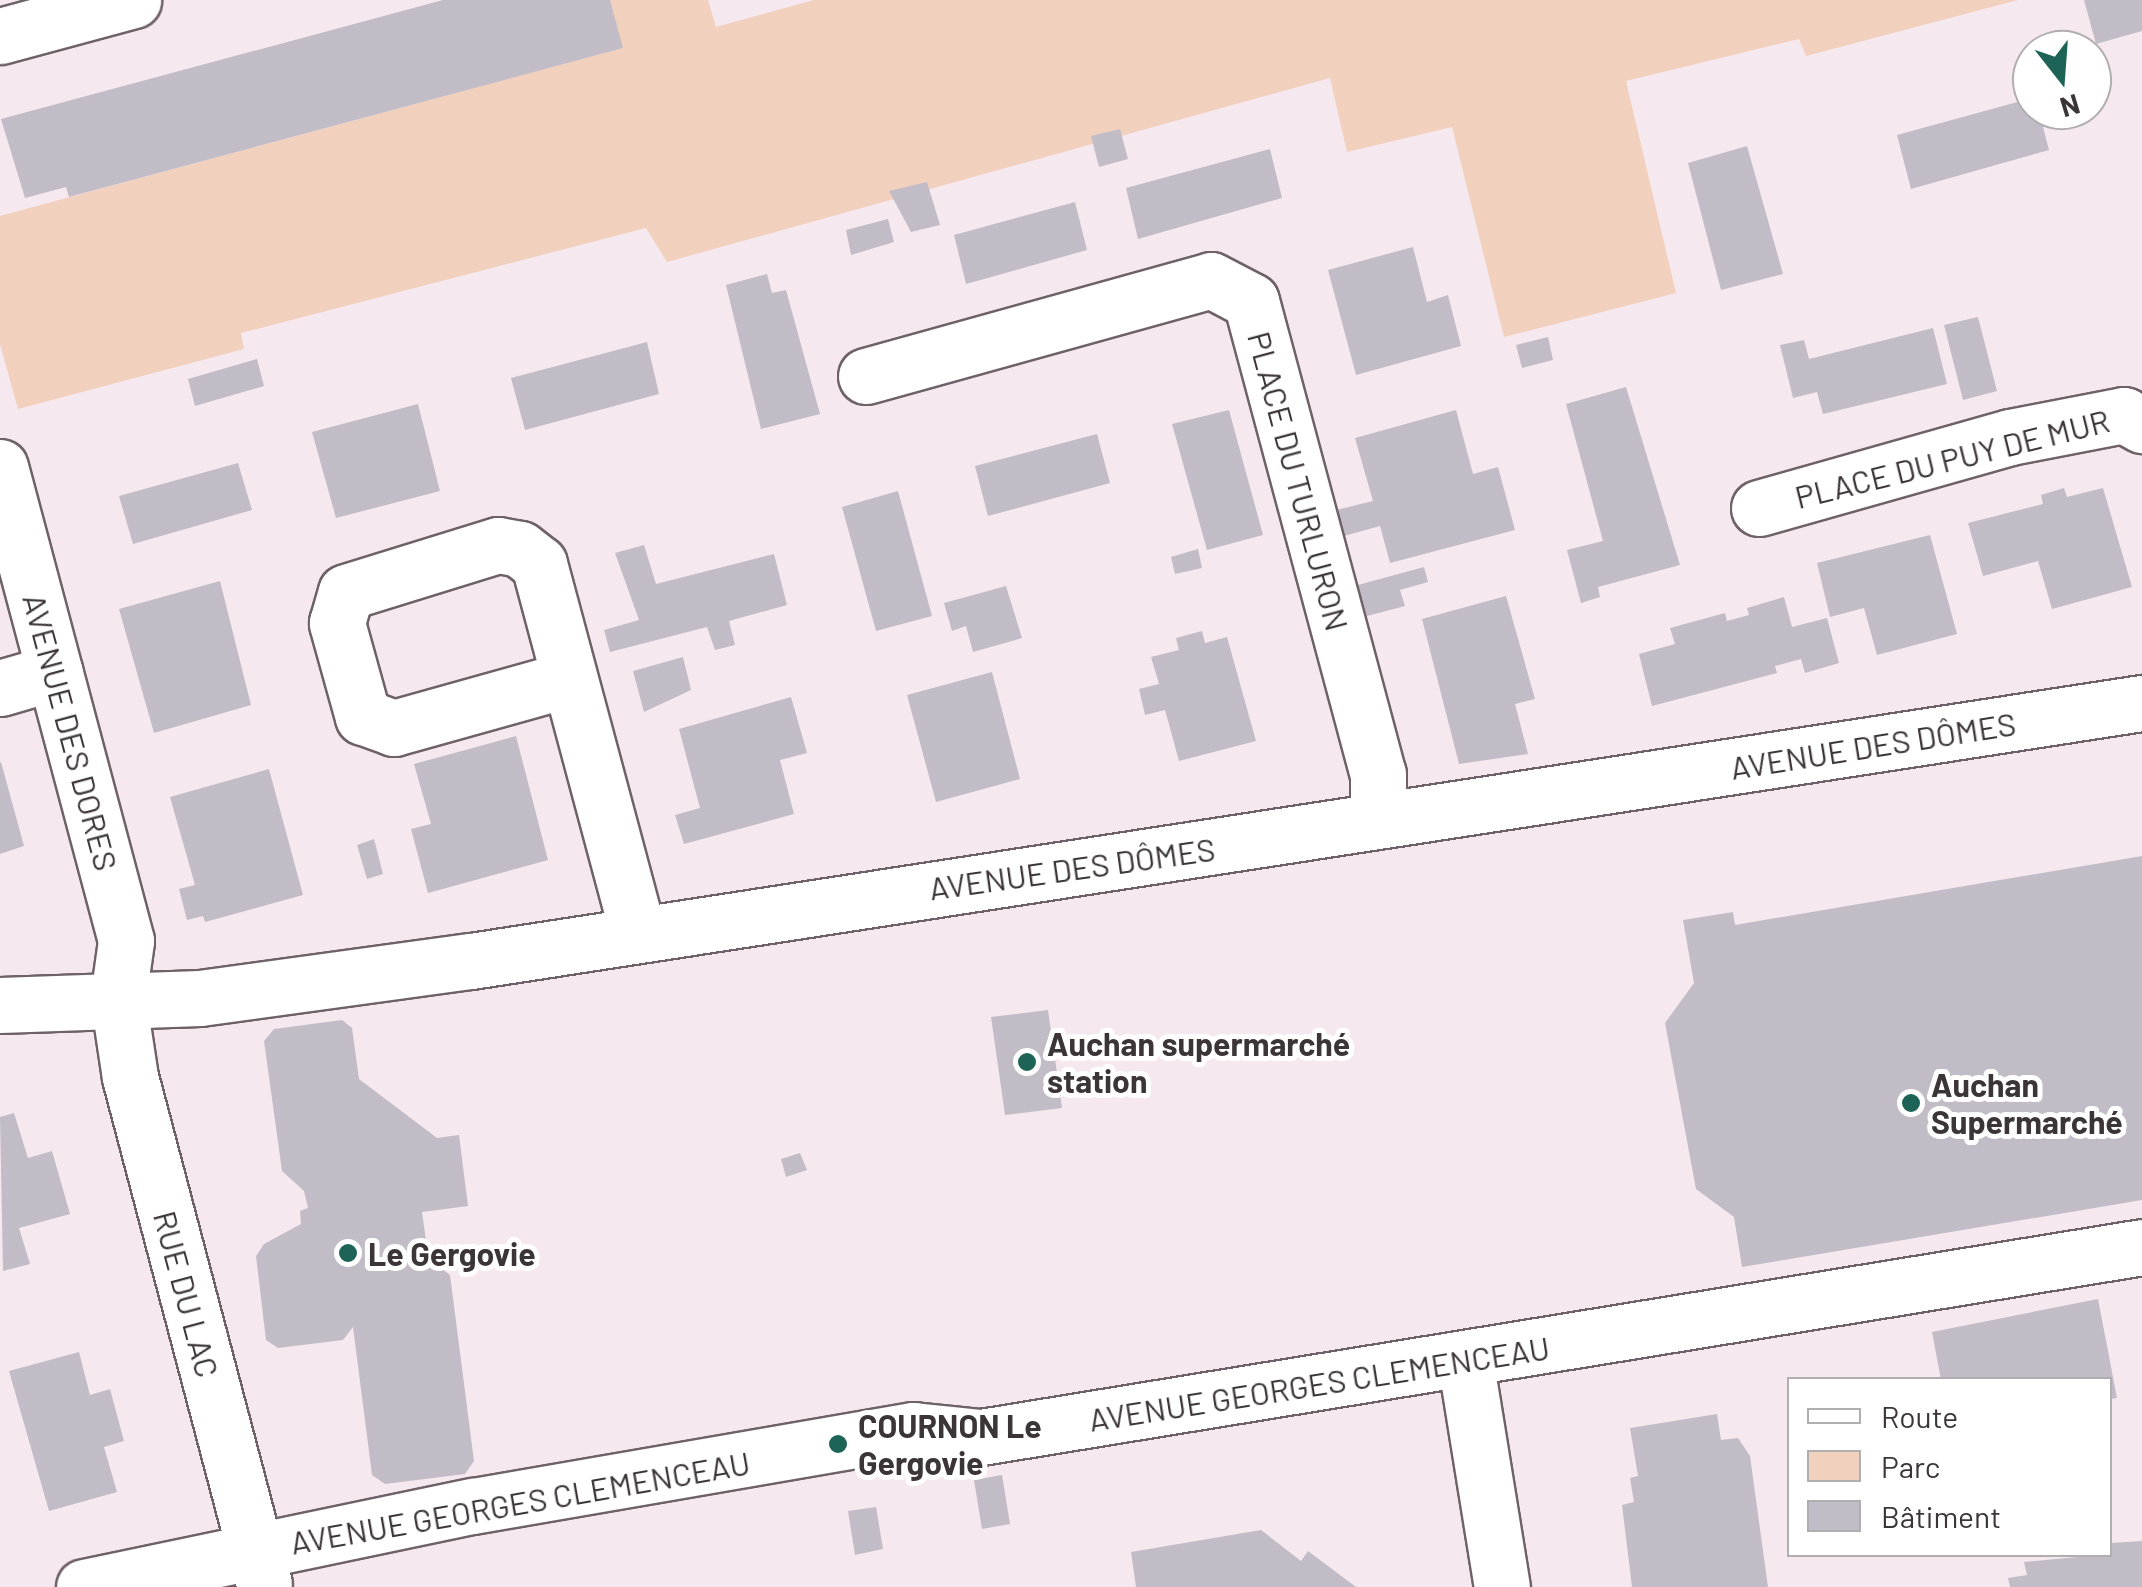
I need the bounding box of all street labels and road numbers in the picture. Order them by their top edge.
street label: PLACE DU TURLURON [1241,327,1357,635]
street label: PLACE DU PUY DE MUR [1791,400,2113,516]
street label: AVENUE DES DORES [16,589,126,875]
street label: AVENUE DES DÔMES [1728,703,2018,787]
street label: AVENUE DES DÔMES [926,829,1218,907]
street label: RUE DU LAC [146,1206,228,1382]
street label: AVENUE GEORGES CLEMENCEAU [1086,1328,1552,1438]
street label: AVENUE GEORGES CLEMENCEAU [287,1443,753,1561]

